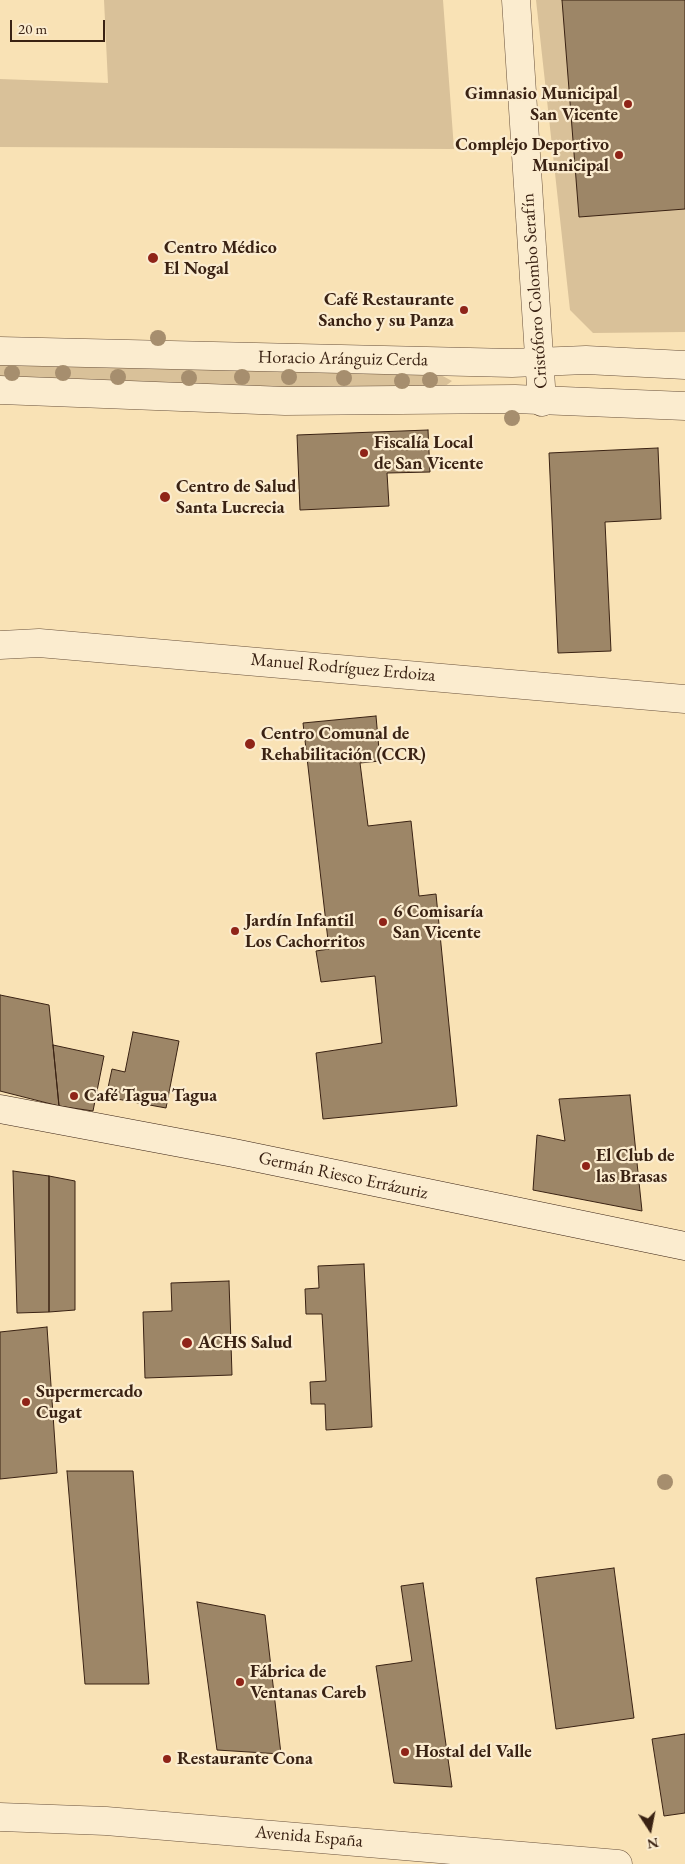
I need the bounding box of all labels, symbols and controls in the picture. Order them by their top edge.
scale bar [12,10,108,42]
text: 20 m [18,19,47,38]
place label: Gimnasio Municipal San Vicente [465,83,618,126]
marker: Gimnasio Municipal San Vicente [622,98,634,110]
place label: Complejo Deportivo Municipal [455,134,609,176]
marker: Complejo Deportivo Municipal [613,149,625,161]
street label: Cristóforo Colombo Serafín [517,192,553,390]
place label: Centro Médico El Nogal [164,237,277,280]
marker: Centro Médico El Nogal [146,251,160,265]
place label: Café Restaurante Sancho y su Panza [319,289,454,332]
marker: Café Restaurante Sancho y su Panza [458,304,470,316]
street label: Horacio Aránguiz Cerda [258,347,428,371]
place label: Fiscalía Local de San Vicente [374,432,483,474]
marker: Fiscalía Local de San Vicente [358,447,370,459]
place label: Centro de Salud Santa Lucrecia [176,476,297,518]
marker: Centro de Salud Santa Lucrecia [158,490,172,504]
street label: Manuel Rodríguez Erdoiza [250,649,436,687]
place label: Centro Comunal de Rehabilitación (CCR) [261,723,426,766]
marker: Centro Comunal de Rehabilitación (CCR) [243,737,257,751]
place label: 6 Comisaría San Vicente [393,901,483,944]
place label: Jardín Infantil Los Cachorritos [245,910,365,952]
marker: 6 Comisaría San Vicente [377,916,389,928]
marker: Jardín Infantil Los Cachorritos [229,925,241,937]
place label: Café Tagua Tagua [84,1085,217,1107]
marker: Café Tagua Tagua [68,1090,80,1102]
place label: El Club de las Brasas [596,1145,675,1188]
street label: Germán Riesco Errázuriz [256,1148,430,1204]
marker: El Club de las Brasas [580,1160,592,1172]
place label: ACHS Salud [198,1332,293,1354]
marker: ACHS Salud [180,1336,194,1350]
place label: Supermercado Cugat [36,1381,143,1424]
marker: Supermercado Cugat [20,1396,32,1408]
place label: Fábrica de Ventanas Careb [250,1661,366,1704]
marker: Fábrica de Ventanas Careb [234,1676,246,1688]
place label: Hostal del Valle [415,1741,532,1763]
marker: Hostal del Valle [399,1746,411,1758]
place label: Restaurante Cona [177,1748,313,1770]
marker: Restaurante Cona [161,1753,173,1765]
north arrow [625,1804,675,1854]
street label: Avenida España [254,1822,364,1852]
text: N [646,1834,660,1854]

